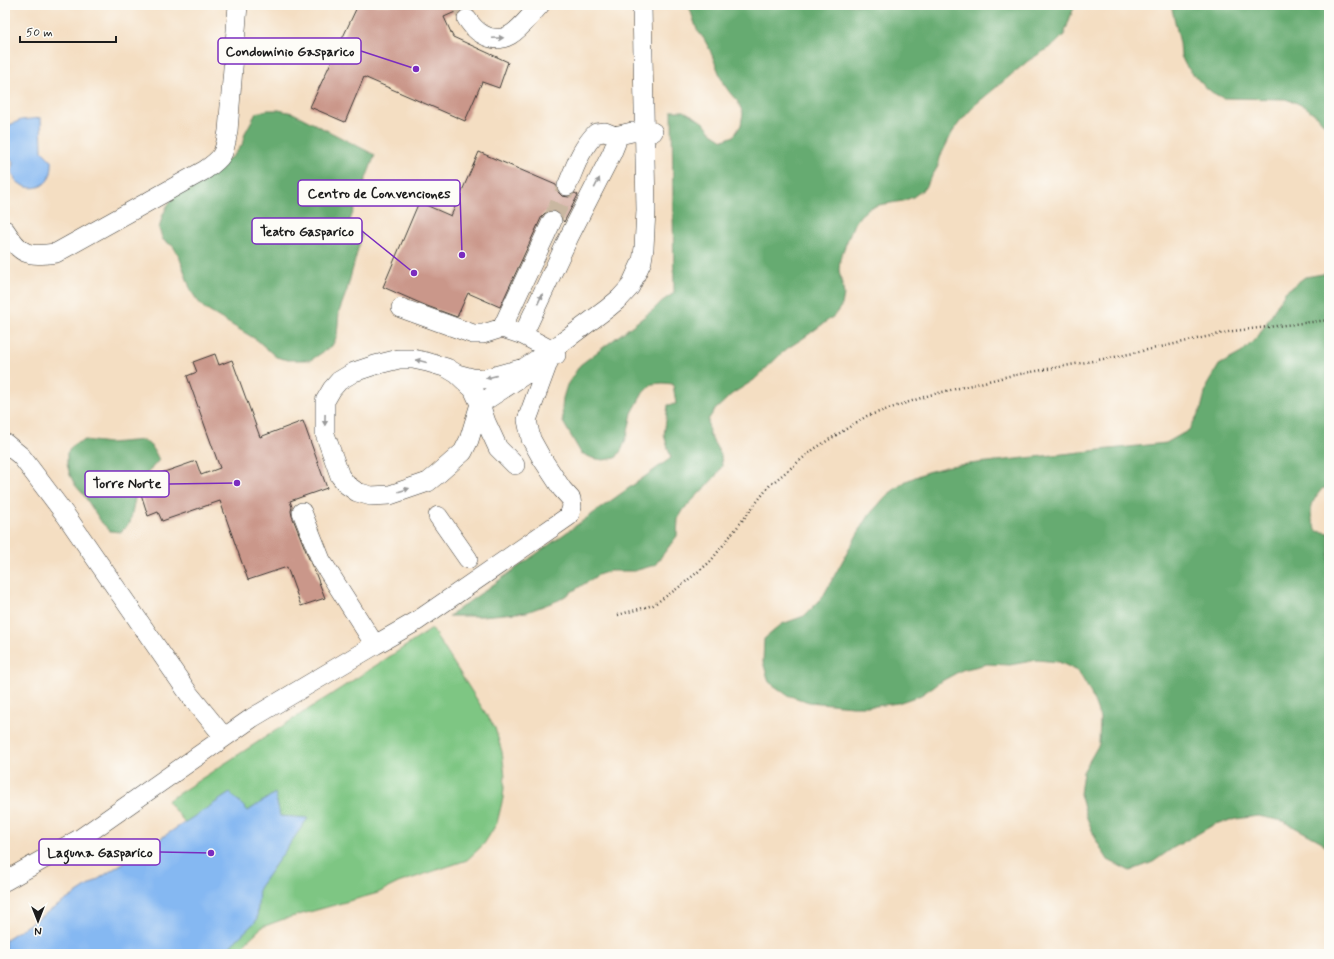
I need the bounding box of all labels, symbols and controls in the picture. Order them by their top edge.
scale bar [20,18,116,44]
text: 50 m [26,25,53,41]
one-way arrow [492,35,504,42]
callout: Condominio Gasparico [218,38,361,64]
text: Condominio Gasparico [225,43,355,61]
one-way arrow [594,177,600,188]
callout: Centro de Convenciones [298,180,460,206]
text: Centro de Convenciones [307,185,451,203]
callout: Teatro Gasparico [252,218,362,244]
text: Teatro Gasparico [260,223,354,241]
one-way arrow [537,294,543,305]
one-way arrow [415,358,427,364]
one-way arrow [485,374,497,380]
one-way arrow [322,414,328,427]
callout: Torre Norte [85,471,169,497]
text: Torre Norte [93,475,161,493]
one-way arrow [398,487,410,493]
callout: Laguna Gasparico [39,839,160,865]
text: Laguna Gasparico [47,844,153,865]
north arrow [18,901,58,941]
text: N [34,923,42,937]

